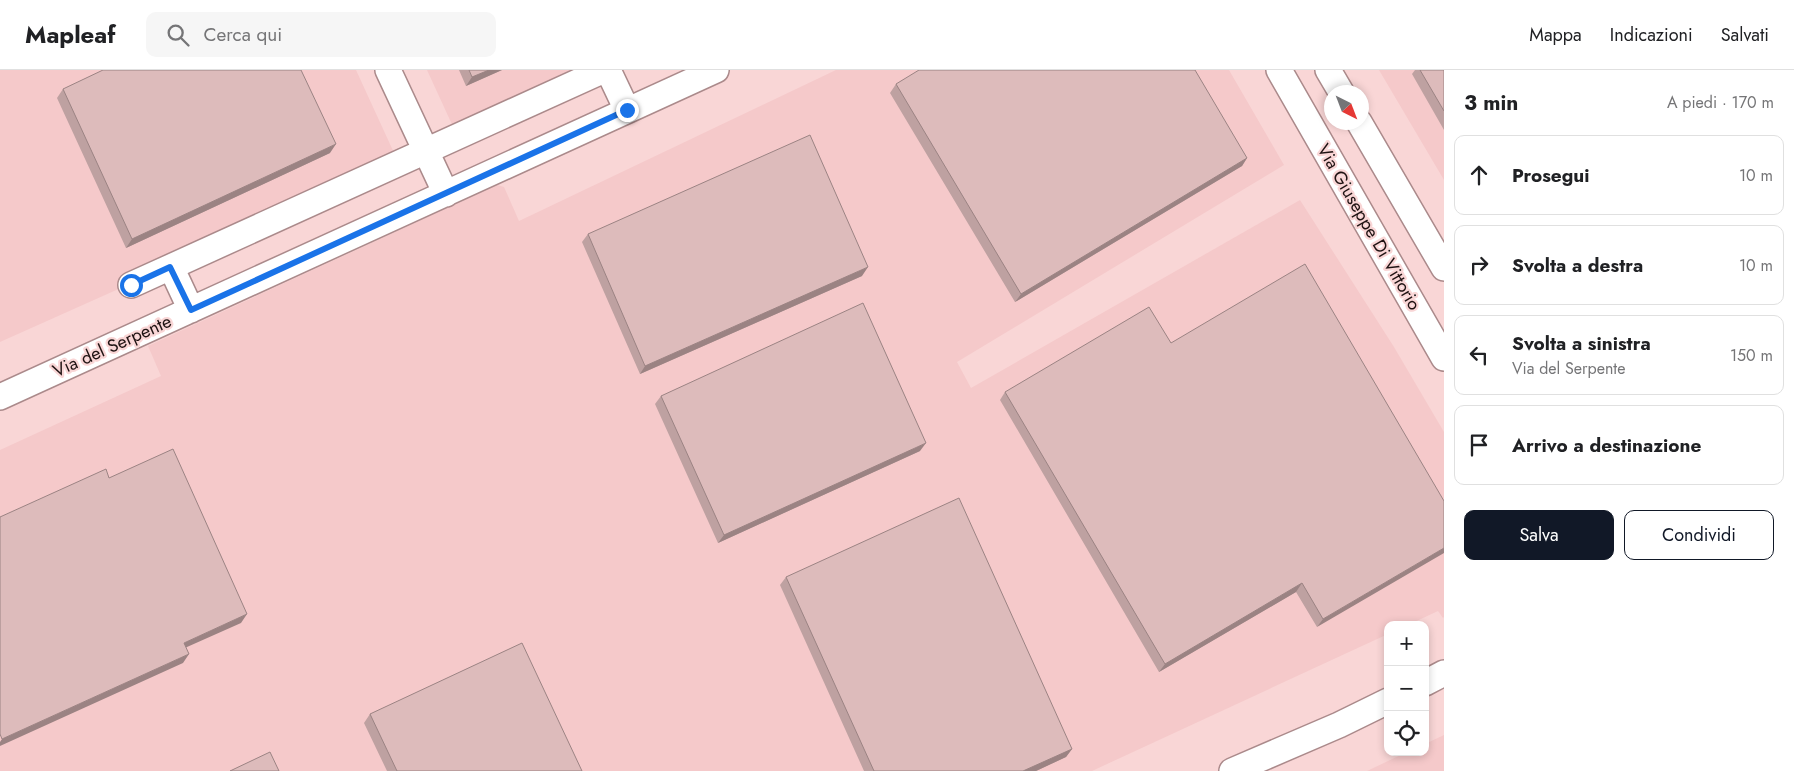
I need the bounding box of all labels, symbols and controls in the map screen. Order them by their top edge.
search box [146,12,496,57]
text: Mapleaf [25,17,116,52]
icon: search [164,21,192,49]
text: Cerca qui [204,21,282,48]
text: Mappa [1529,22,1582,48]
text: Indicazioni [1610,22,1693,48]
text: Salvati [1721,22,1769,48]
north arrow [1324,85,1369,130]
text: 3 min [1464,88,1518,118]
text: A piedi · 170 m [1667,91,1774,114]
route end [616,99,639,122]
street label: Via Giuseppe Di Vittorio [1311,139,1427,315]
icon: ahead [1465,161,1493,189]
text: Prosegui [1512,162,1590,189]
text: 10 m [1739,164,1773,187]
icon: right [1465,251,1493,279]
text: Svolta a destra [1512,252,1643,279]
text: 10 m [1739,254,1773,277]
route start [120,274,143,297]
street label: Via del Serpente [48,308,176,384]
text: Svolta a sinistra [1512,330,1651,357]
icon: left [1465,341,1493,369]
text: 150 m [1730,344,1773,367]
text: Via del Serpente [1512,357,1625,380]
icon: arrive [1465,431,1493,459]
text: Arrivo a destinazione [1512,432,1701,459]
button: Salva [1464,510,1614,560]
button: Condividi [1624,510,1774,560]
map controls [1384,621,1429,756]
button: + [1384,621,1429,666]
button: − [1384,666,1429,711]
button: locate [1384,711,1429,756]

